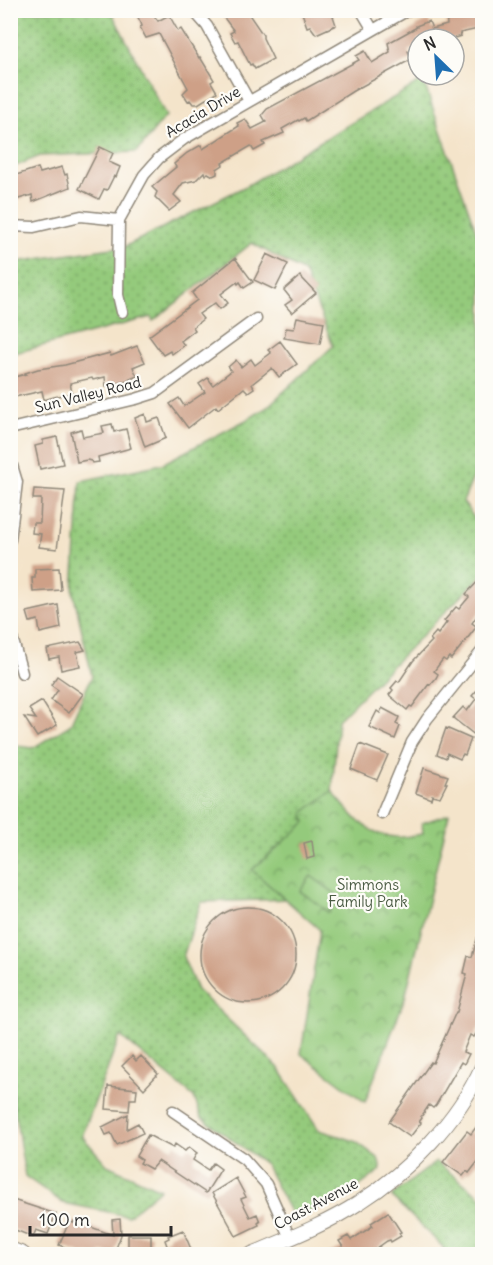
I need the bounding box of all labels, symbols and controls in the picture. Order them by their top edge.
north arrow [406,27,466,87]
text: N [420,32,439,55]
street label: Acacia Drive [162,82,244,141]
street label: Sun Valley Road [33,372,143,417]
park label: Simmons Family Park [328,875,408,911]
street label: Coast Avenue [270,1173,361,1234]
scale bar [30,1199,171,1237]
text: 100 m [39,1208,90,1231]

